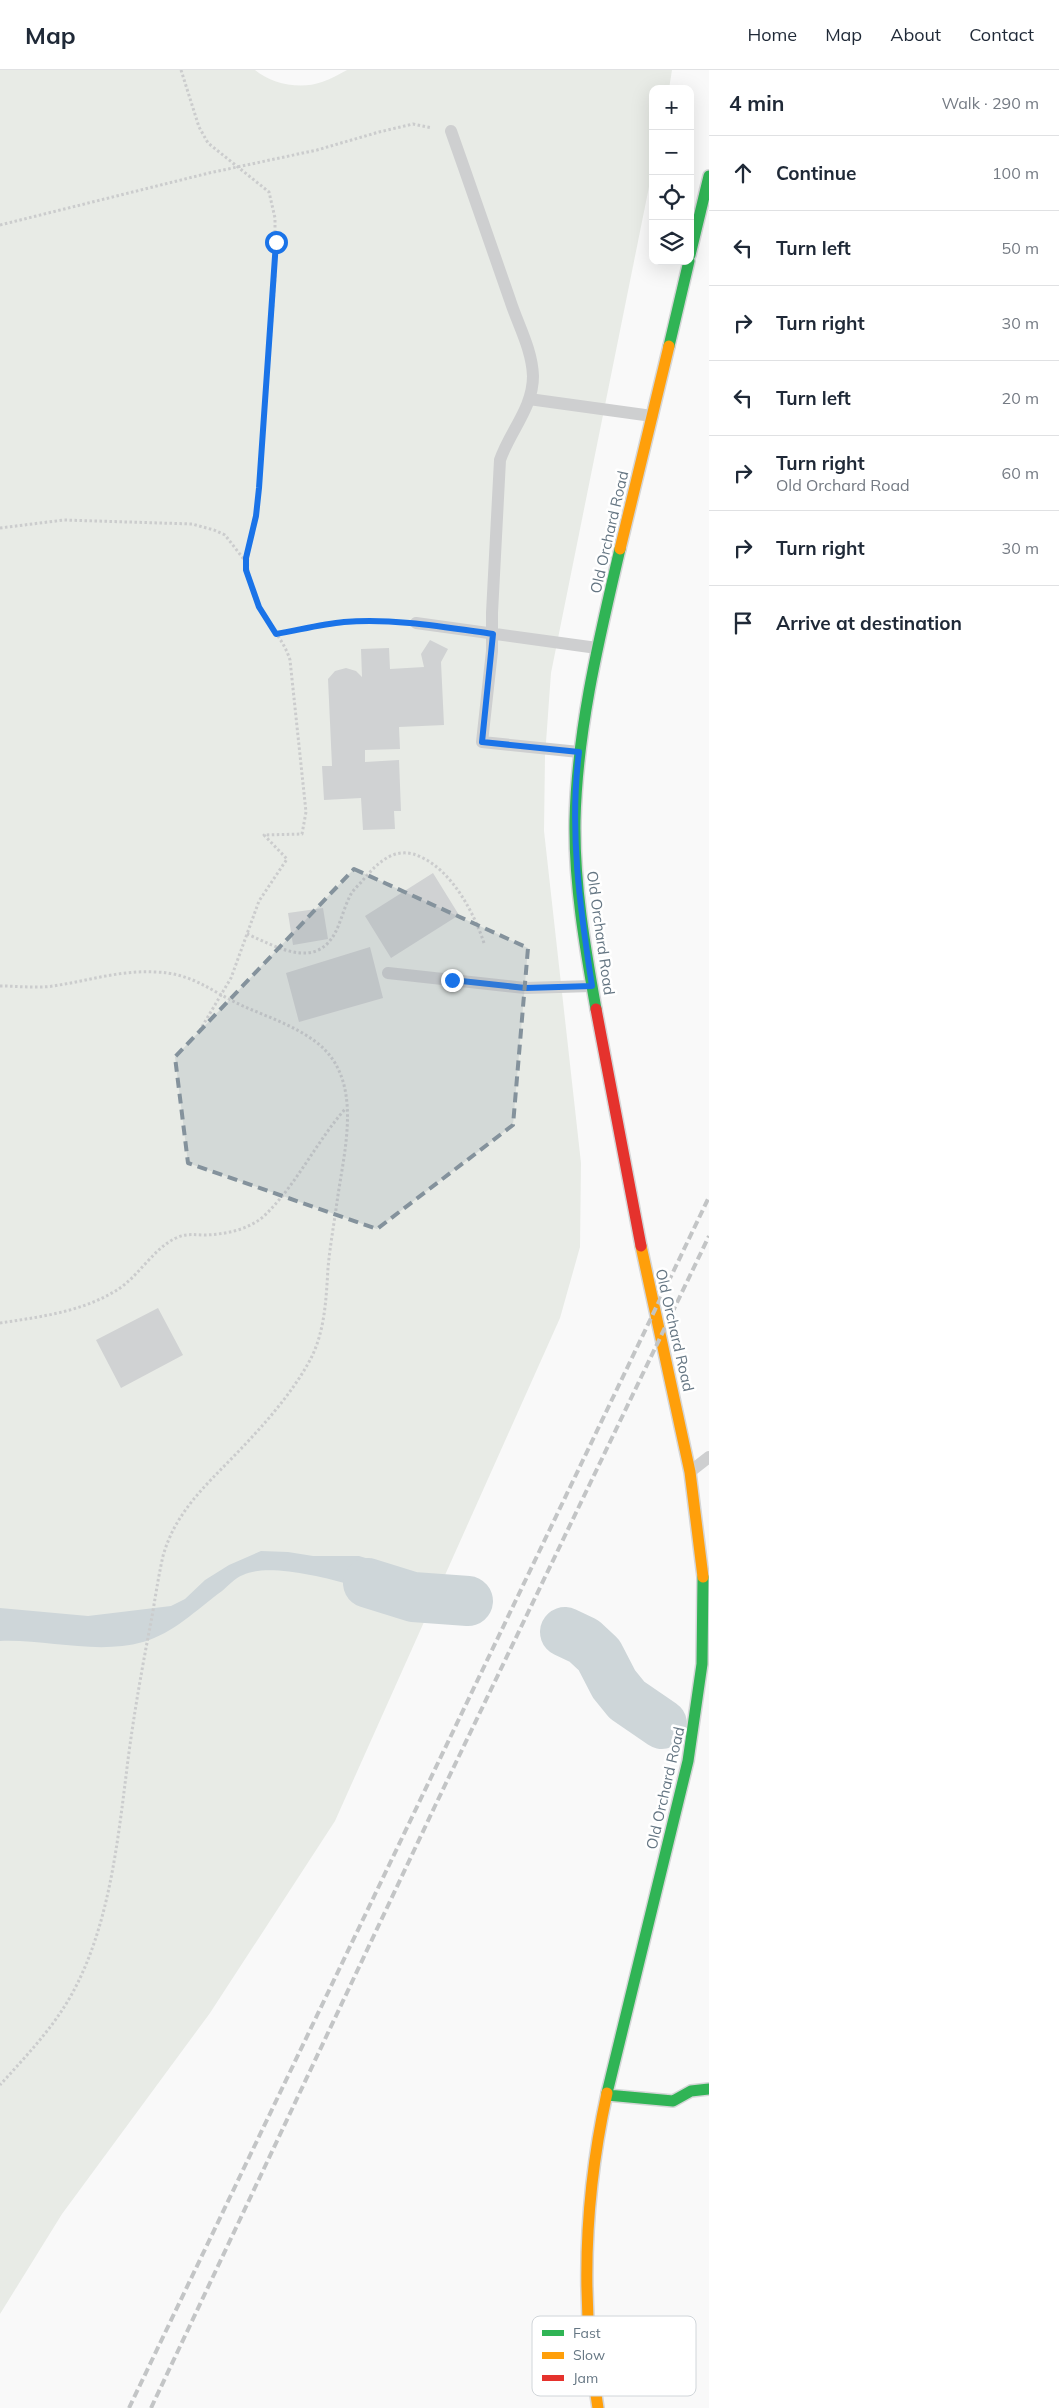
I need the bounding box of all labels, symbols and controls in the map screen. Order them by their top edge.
text: Map [25,20,76,50]
text: Home [747,23,797,46]
text: Map [825,23,862,46]
text: About [890,23,941,46]
text: Contact [969,23,1034,46]
map controls [649,85,694,265]
button: + [649,85,694,130]
text: 4 min [729,90,784,116]
text: Walk · 290 m [941,93,1039,113]
button: − [649,130,694,175]
icon: ahead [729,159,757,187]
text: Continue [776,161,856,185]
text: 100 m [992,163,1039,183]
button: locate [649,175,694,220]
button: layers [649,220,694,265]
route start [265,231,288,254]
icon: left [729,234,757,262]
text: Turn left [776,236,851,260]
text: 50 m [1002,238,1039,258]
icon: right [729,309,757,337]
text: Turn right [776,311,865,335]
text: 30 m [1002,313,1039,333]
icon: left [729,384,757,412]
text: Turn left [776,386,851,410]
text: 20 m [1002,388,1039,408]
text: Turn right [776,451,865,475]
icon: right [729,459,757,487]
text: 60 m [1002,463,1039,483]
street label: Old Orchard Road [586,469,632,595]
text: Old Orchard Road [776,475,910,495]
icon: right [729,534,757,562]
text: Turn right [776,536,865,560]
text: 30 m [1002,538,1039,558]
icon: arrive [729,609,757,637]
text: Arrive at destination [776,611,962,635]
street label: Old Orchard Road [583,870,619,996]
route end [441,969,464,992]
street label: Old Orchard Road [652,1267,698,1393]
street label: Old Orchard Road [642,1725,688,1851]
legend [532,2316,696,2396]
text: Fast [573,2324,601,2342]
text: Slow [573,2346,605,2364]
text: Jam [573,2369,598,2387]

